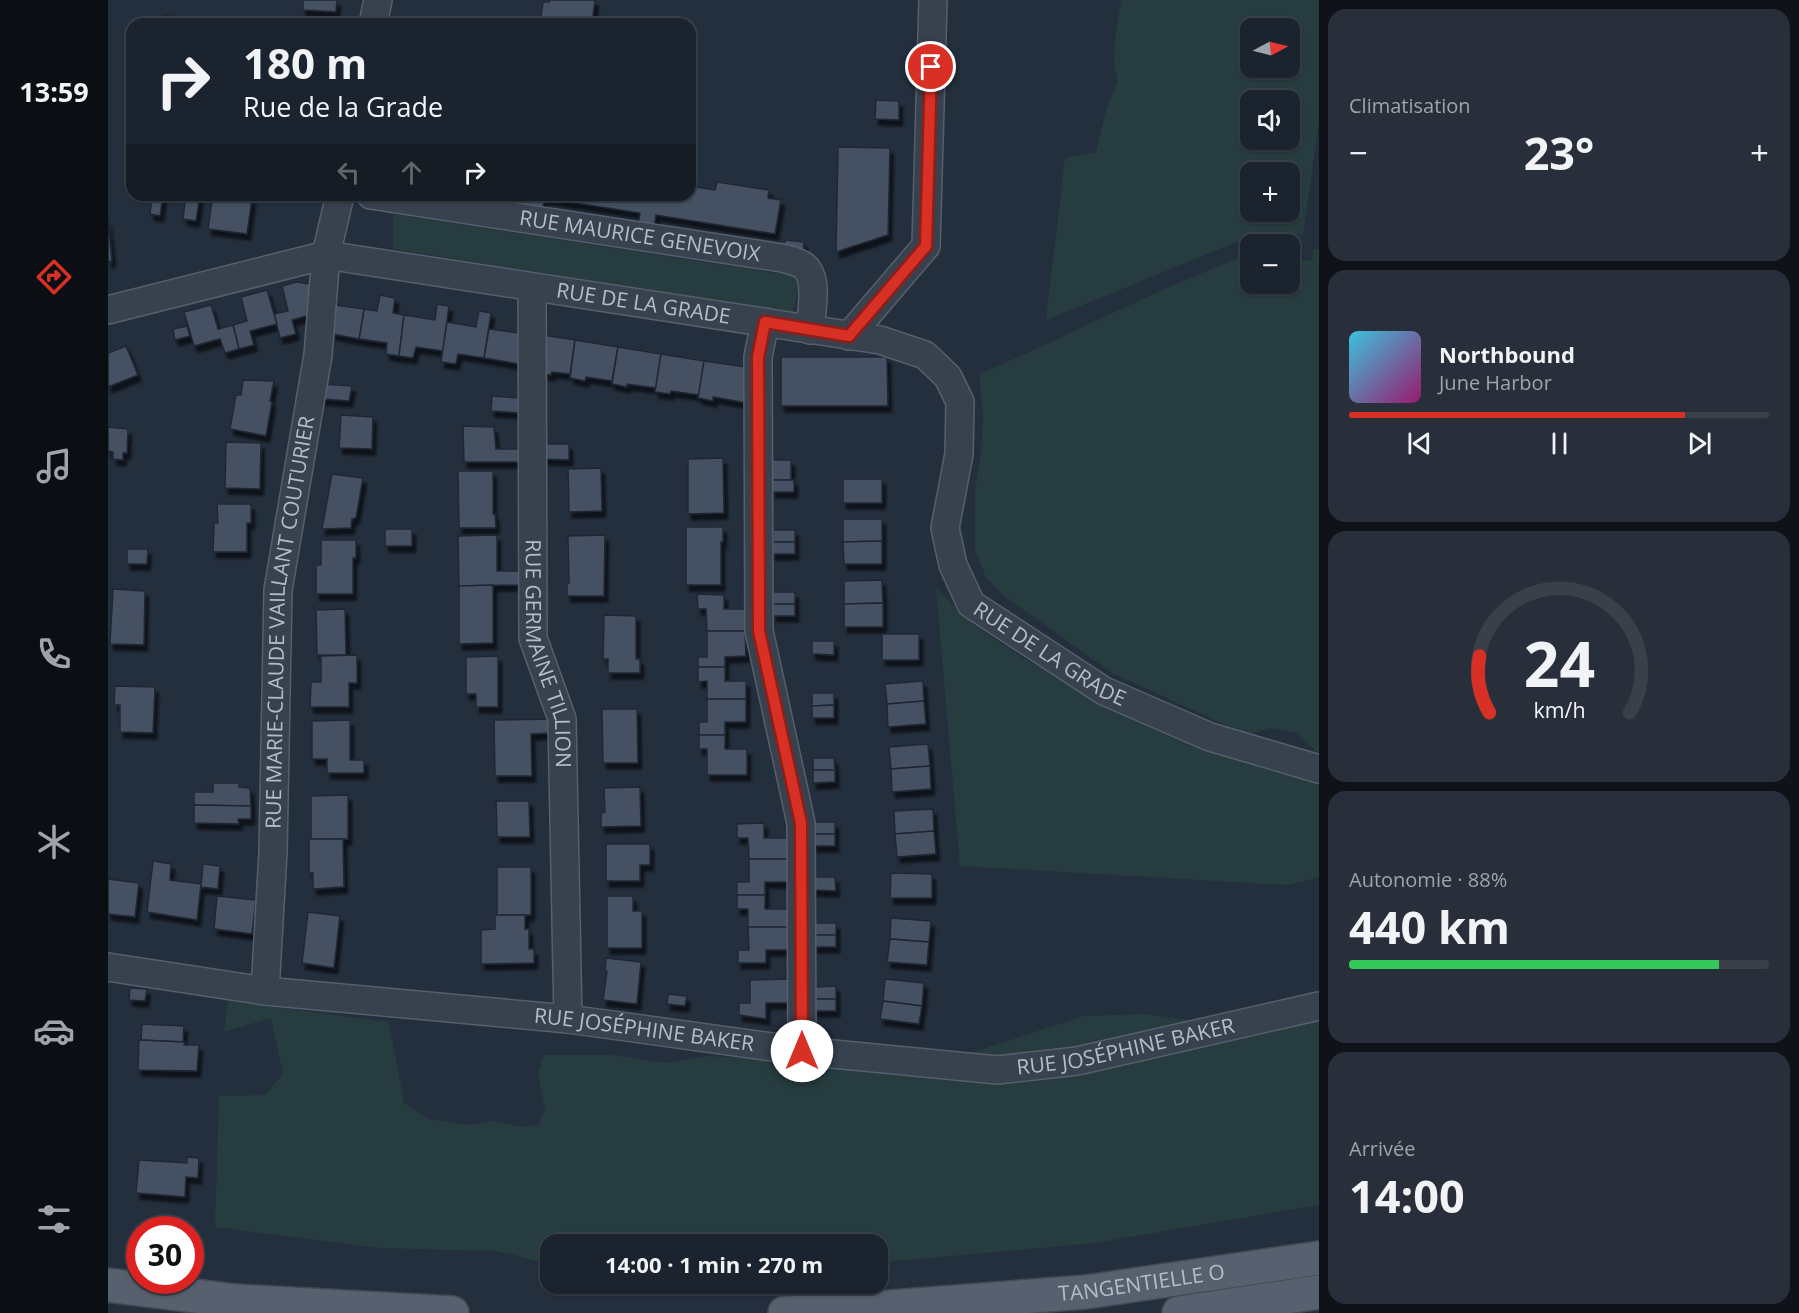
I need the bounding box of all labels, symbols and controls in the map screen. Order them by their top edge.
north arrow [1240,18,1300,78]
map controls [1240,18,1300,294]
text: 180 m [243,34,367,91]
pin [905,41,956,92]
icon: right [144,42,222,120]
icon: arrive [914,50,947,83]
text: 13:59 [19,73,89,110]
text: Rue de la Grade [243,88,443,125]
button: sound [1240,90,1300,150]
text: Climatisation [1349,92,1471,119]
text: 23° [1524,122,1594,183]
text: − [1349,130,1368,175]
text: + [1750,130,1769,175]
icon: left [332,156,365,189]
icon: ahead [395,156,428,189]
icon: right [458,156,491,189]
button: + [1240,162,1300,222]
street label: RUE MAURICE GENEVOIX [518,203,763,268]
button: − [1240,234,1300,294]
icon: directions [33,256,75,298]
street label: RUE DE LA GRADE [555,276,733,330]
text: Northbound [1439,339,1575,369]
text: June Harbor [1439,369,1552,396]
street label: RUE MARIE-CLAUDE VAILLANT COUTURIER [258,414,320,829]
icon: previous [1403,427,1436,460]
icon: pause [1543,427,1576,460]
icon: next [1683,427,1716,460]
icon: music [33,445,75,487]
street label: RUE GERMAINE TILLION [520,539,578,768]
street label: RUE DE LA GRADE [969,594,1131,712]
text: 24 [1523,621,1595,706]
icon: phone [33,633,75,675]
text: km/h [1533,696,1585,725]
icon: climate [33,821,75,863]
text: Autonomie · 88% [1349,866,1507,893]
text: 440 km [1349,896,1510,957]
street label: RUE JOSÉPHINE BAKER [533,1001,756,1057]
icon: car [33,1010,75,1052]
street label: RUE JOSÉPHINE BAKER [1015,1011,1237,1081]
position arrow [770,1019,834,1083]
text: Arrivée [1349,1135,1416,1162]
text: 14:00 [1349,1165,1465,1226]
icon: filters [33,1198,75,1240]
speed limit sign: 30 [126,1216,204,1294]
text: 14:00 · 1 min · 270 m [605,1249,823,1279]
street label: TANGENTIELLE O [1057,1257,1227,1307]

